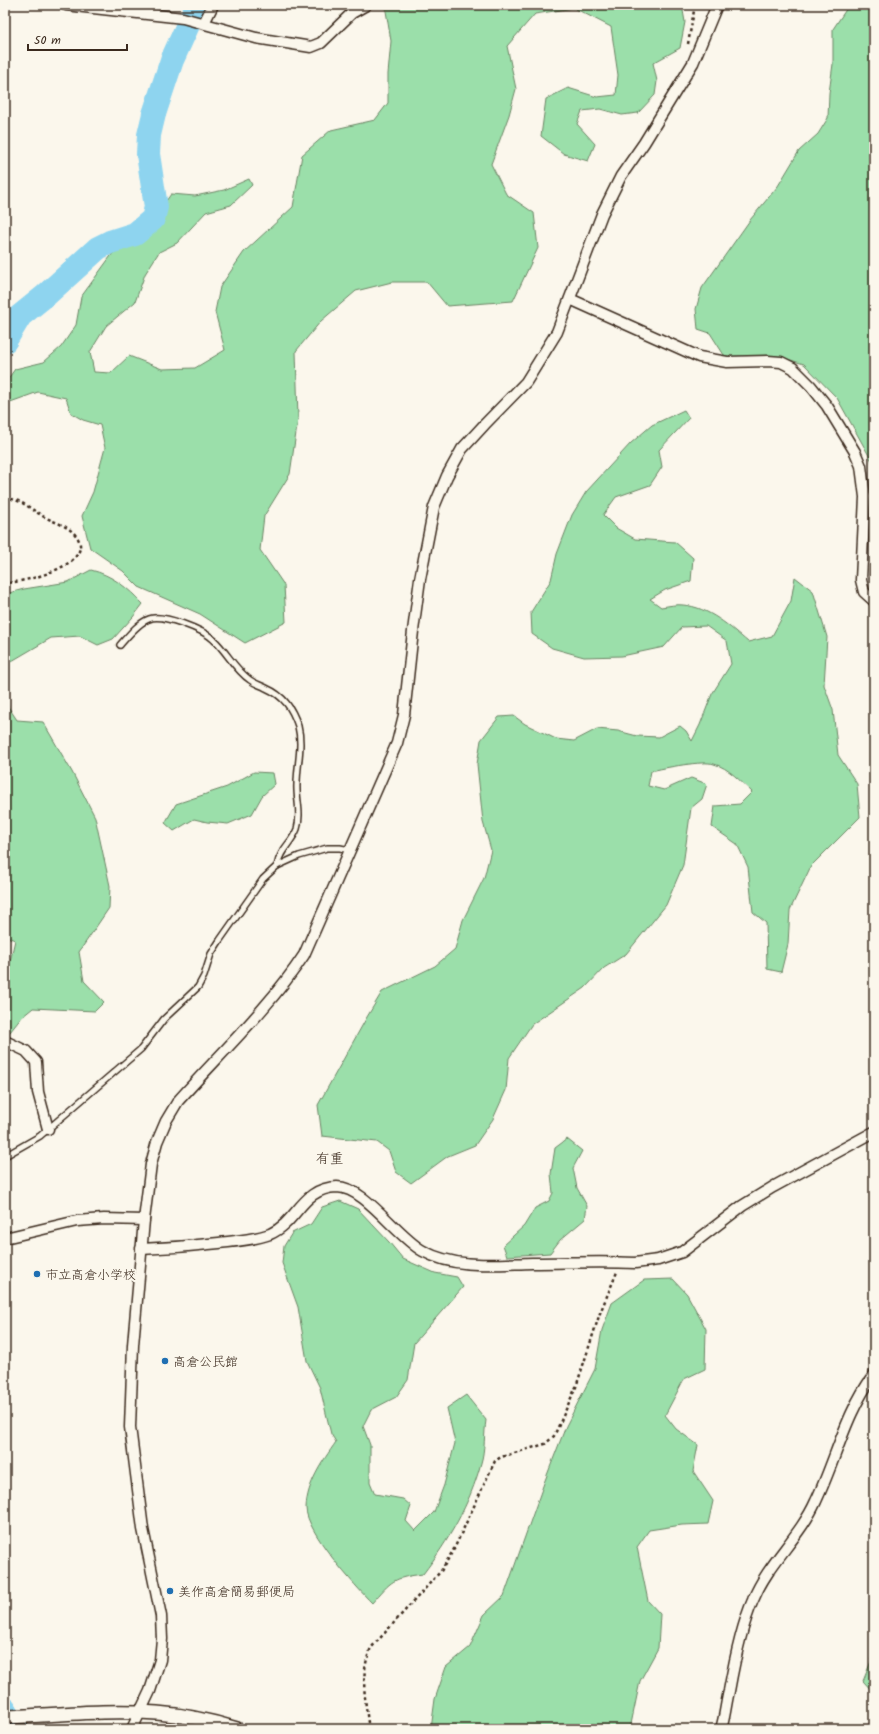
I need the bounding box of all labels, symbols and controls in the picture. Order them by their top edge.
scale bar [28,26,127,52]
text: 50 m [34,31,61,50]
district label: 有重 [316,1148,344,1170]
place label: 市立高倉小学校 [45,1265,136,1286]
marker: 市立高倉小学校 [32,1269,42,1279]
place label: 高倉公民館 [173,1352,238,1373]
marker: 高倉公民館 [160,1356,170,1366]
place label: 美作高倉簡易郵便局 [178,1582,295,1603]
marker: 美作高倉簡易郵便局 [165,1586,175,1596]

